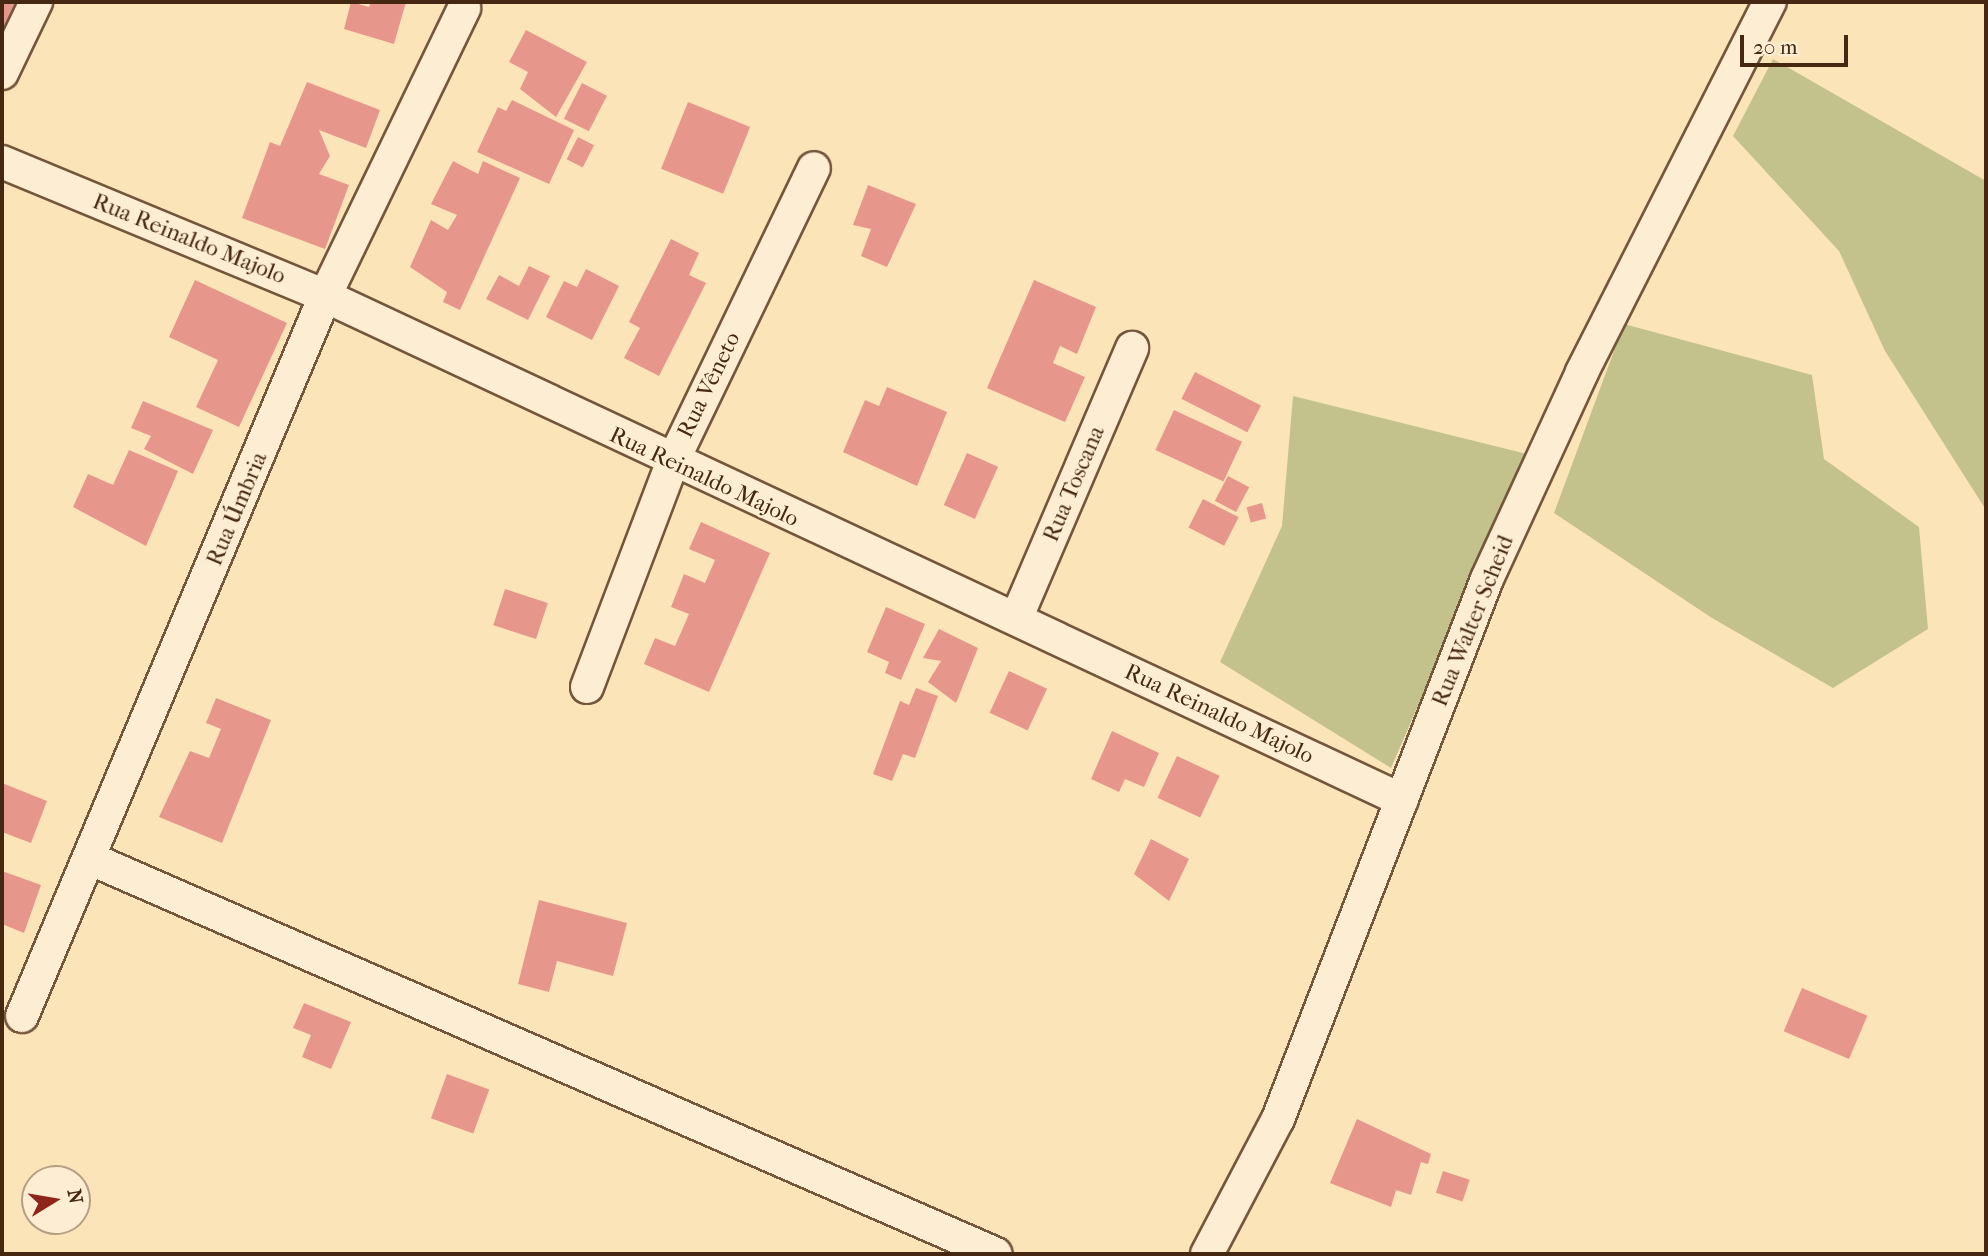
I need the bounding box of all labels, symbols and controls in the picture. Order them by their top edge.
scale bar [1743,21,1852,65]
text: 20 m [1753,35,1797,59]
street label: Rua Reinaldo Majolo [89,188,289,290]
street label: Rua Vêneto [672,328,746,442]
street label: Rua Reinaldo Majolo [605,421,803,533]
street label: Rua Toscana [1037,422,1111,546]
street label: Rua Úmbria [201,448,273,570]
street label: Rua Walter Scheid [1426,531,1520,711]
street label: Rua Reinaldo Majolo [1120,658,1318,770]
north arrow [21,1165,91,1235]
text: N [62,1187,87,1206]

